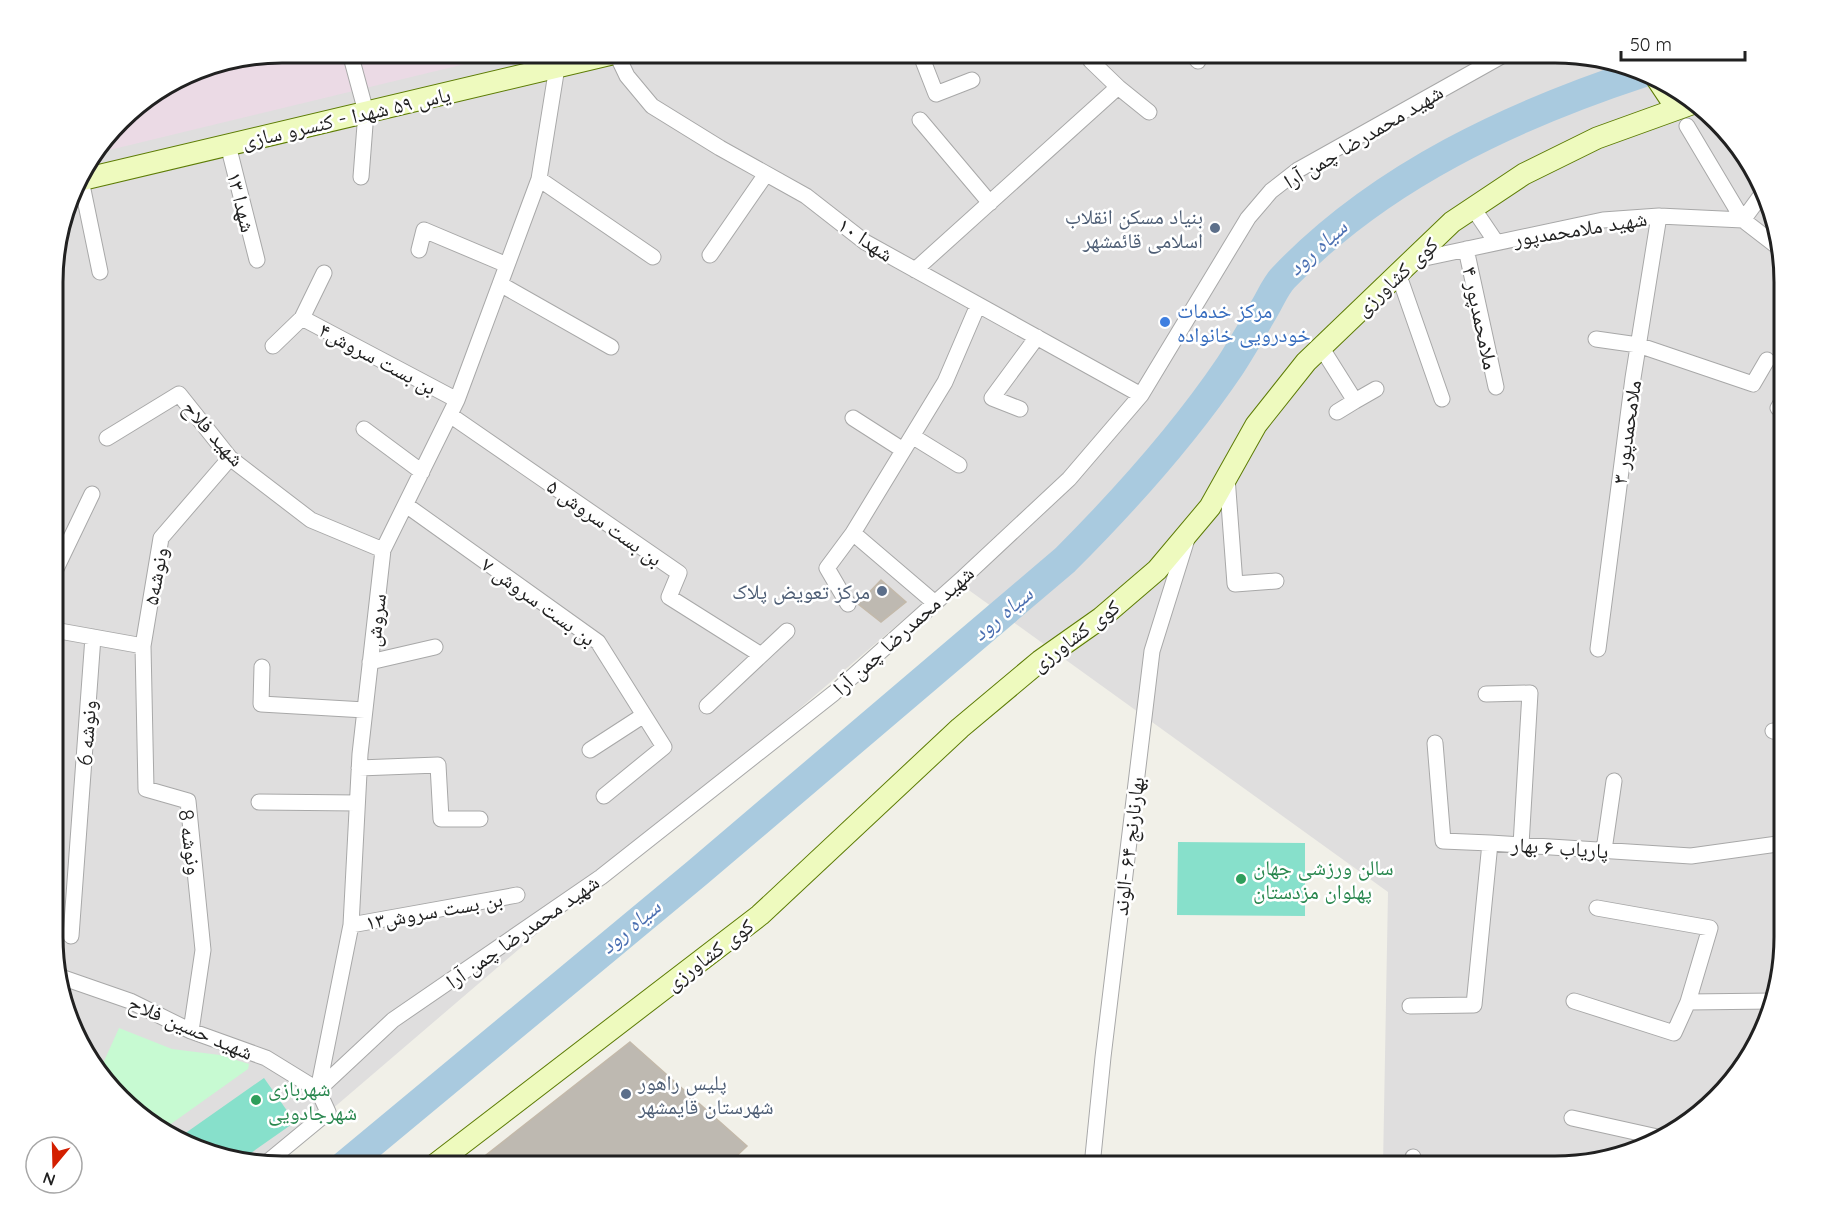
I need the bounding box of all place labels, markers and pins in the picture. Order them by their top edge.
place label: بنیاد مسکن انقلاب اسلامی قائمشهر [1065,203,1203,254]
marker: بنیاد مسکن انقلاب اسلامی قائمشهر [1208,221,1222,235]
place label: مرکز خدمات خودرویی خانواده [1177,297,1311,348]
marker: مرکز خدمات خودرویی خانواده [1158,315,1172,329]
place label: مرکز تعویض پلاک [732,578,870,605]
marker: مرکز تعویض پلاک [875,584,889,598]
place label: سالن ورزشی جهان پهلوان مزدستان [1253,854,1394,904]
marker: سالن ورزشی جهان پهلوان مزدستان [1234,872,1248,886]
place label: پلیس راهور شهرستان قایمشهر [637,1069,773,1119]
place label: شهربازی شهرجادویی [268,1075,357,1126]
marker: پلیس راهور شهرستان قایمشهر [619,1087,633,1101]
marker: شهربازی شهرجادویی [249,1093,263,1107]

